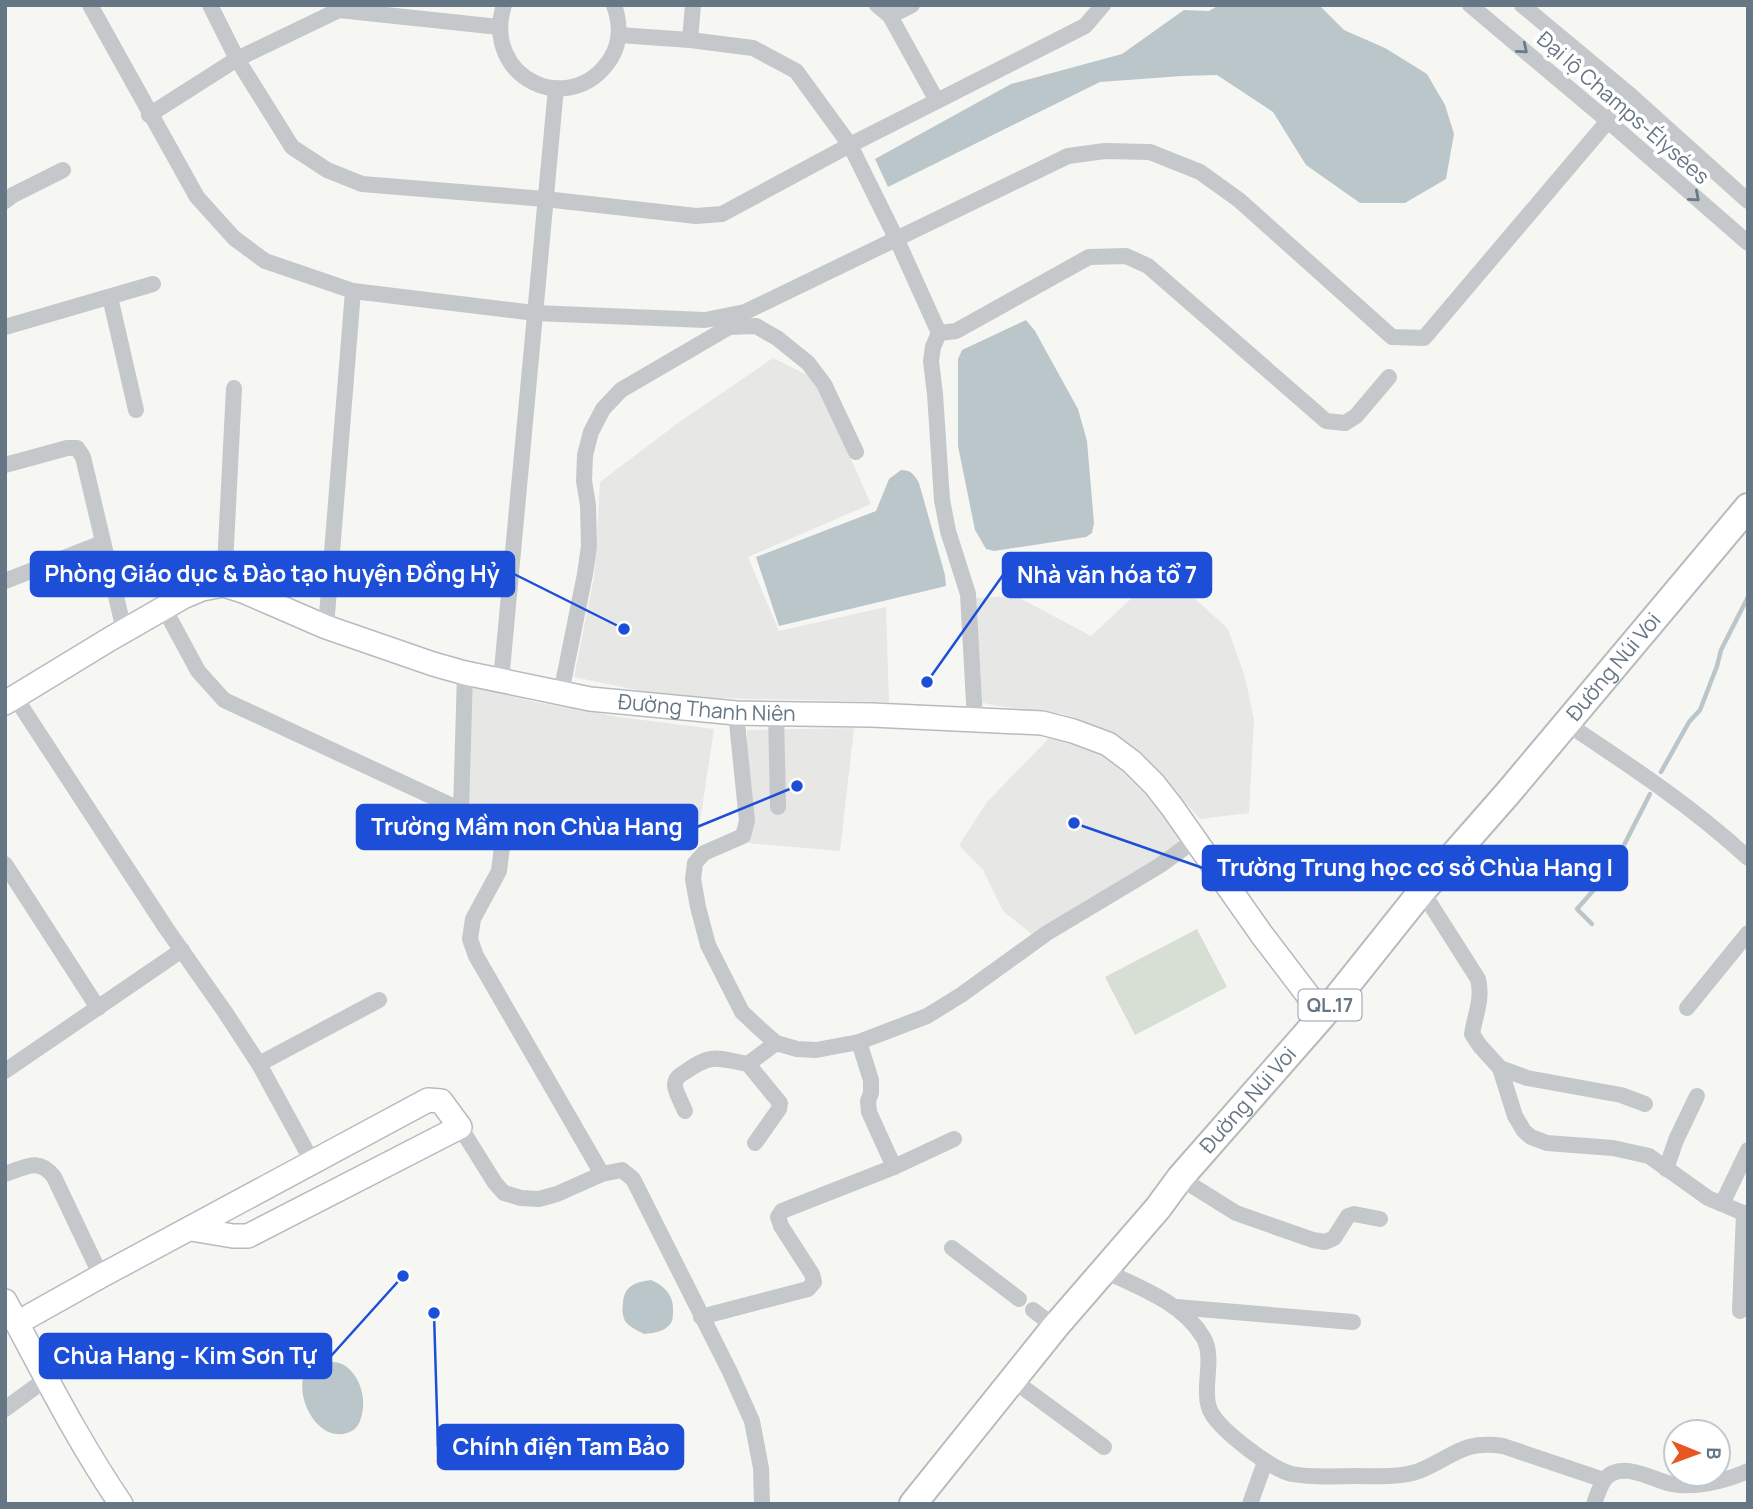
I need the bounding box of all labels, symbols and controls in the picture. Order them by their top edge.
street label: Đại lộ Champs-Élysées [1531,25,1716,190]
one-way arrow [1514,41,1527,53]
one-way arrow [1687,189,1700,201]
callout: Phòng Giáo dục & Đào tạo huyện Đồng Hỷ [31,552,514,596]
callout: Nhà văn hóa tổ 7 [1003,553,1211,597]
text: Phòng Giáo dục & Đào tạo huyện Đồng Hỷ [44,557,500,589]
text: Nhà văn hóa tổ 7 [1017,558,1197,590]
street label: Đường Núi Voi [1560,606,1667,726]
street label: Đường Thanh Niên [617,687,796,727]
callout: Trường Mầm non Chùa Hang [357,805,697,849]
text: Trường Mầm non Chùa Hang [371,810,683,842]
callout: Trường Trung học cơ sở Chùa Hang I [1203,846,1627,890]
text: Trường Trung học cơ sở Chùa Hang I [1217,851,1613,883]
road number: QL.17 [1298,990,1362,1021]
street label: Đường Núi Voi [1193,1040,1302,1159]
callout: Chùa Hang - Kim Sơn Tự [40,1334,331,1378]
text: Chùa Hang - Kim Sơn Tự [54,1339,318,1371]
north arrow [1662,1418,1732,1488]
callout: Chính điện Tam Bảo [438,1425,683,1469]
text: Chính điện Tam Bảo [452,1430,670,1462]
text: B [1701,1447,1727,1460]

